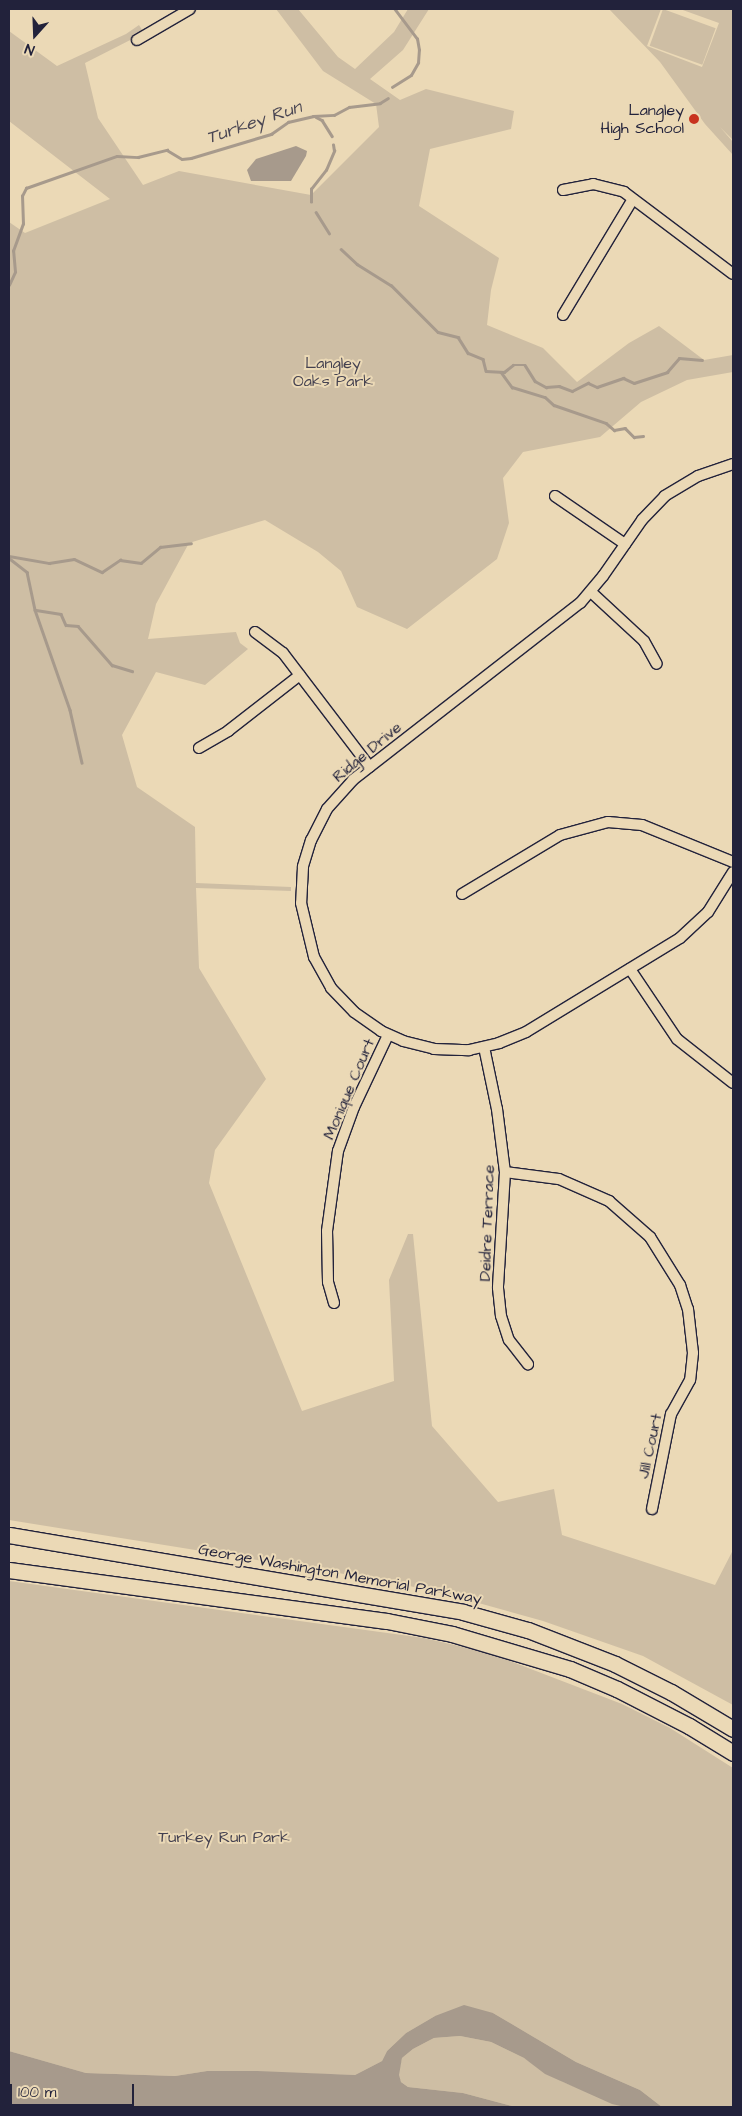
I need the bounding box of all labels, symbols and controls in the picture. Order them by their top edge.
north arrow [10,10,60,60]
text: N [22,38,37,60]
water label: Turkey Run [204,97,304,149]
place label: Langley High School [600,100,684,138]
marker: Langley High School [688,113,700,125]
park label: Langley Oaks Park [293,353,373,391]
street label: Ridge Drive [329,718,405,786]
street label: Monique Court [319,1036,379,1142]
street label: Deidre Terrace [475,1164,499,1282]
street label: Jill Court [634,1412,666,1480]
street label: George Washington Memorial Parkway [197,1540,483,1608]
park label: Turkey Run Park [158,1827,290,1847]
scale bar [12,2074,136,2106]
text: 100 m [18,2082,57,2103]

